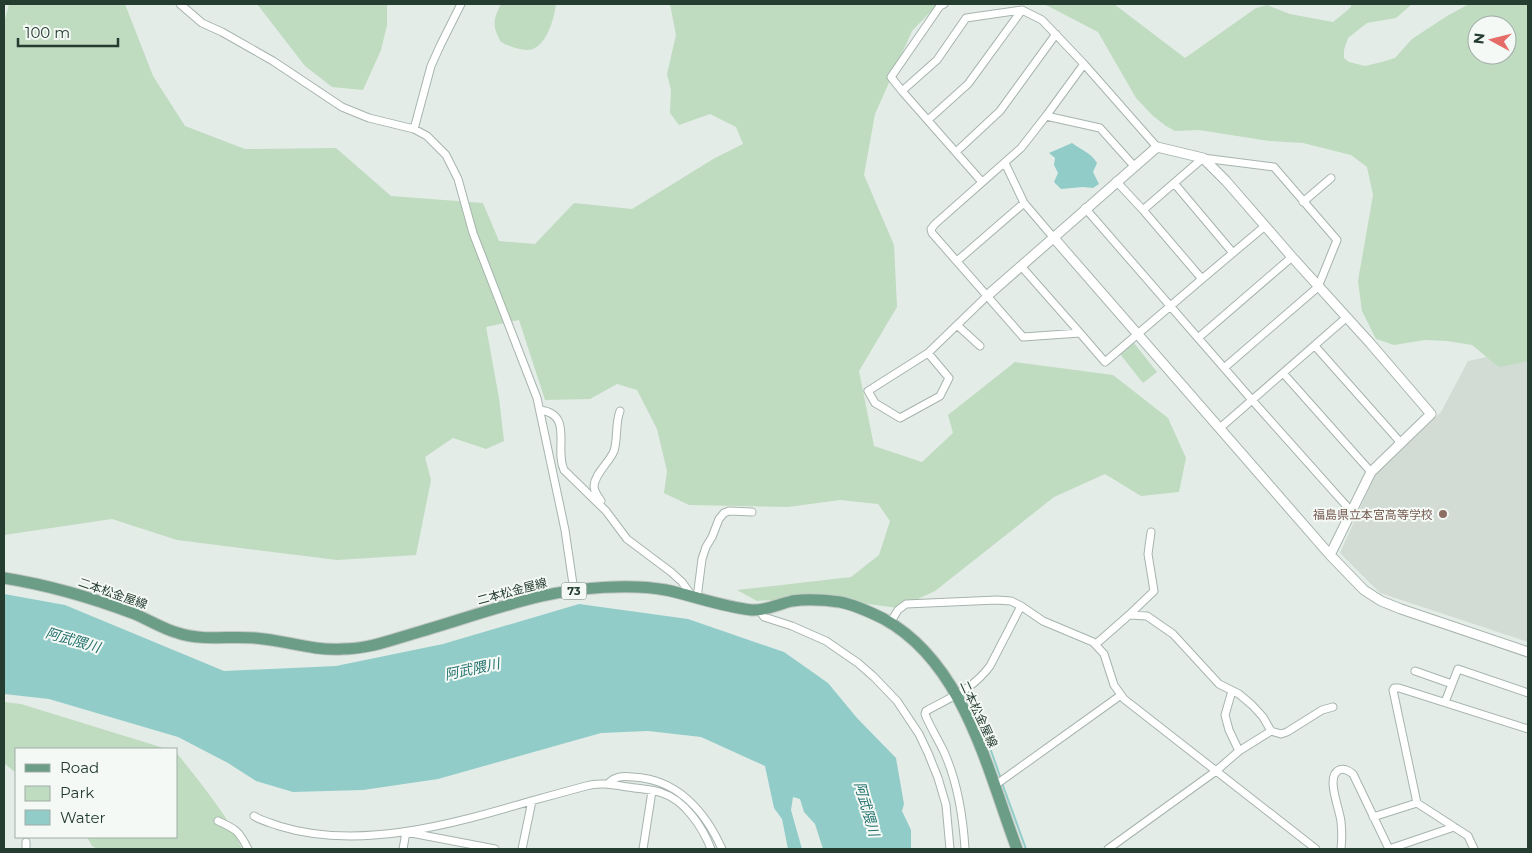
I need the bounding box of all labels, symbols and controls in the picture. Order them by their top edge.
scale bar [18,15,118,47]
north arrow [1467,15,1517,65]
text: 100 m [25,23,70,42]
text: N [1469,32,1489,45]
place label: 福島県立本宮高等学校 [1313,507,1433,522]
marker: 福島県立本宮高等学校 [1437,508,1449,520]
street label: 二本松金屋線 [77,574,149,612]
street label: 二本松金屋線 [475,574,549,608]
road number: 73 [562,582,586,600]
water label: 阿武隈川 [44,624,104,657]
water label: 阿武隈川 [443,654,503,684]
street label: 二本松金屋線 [957,678,1001,750]
legend [15,748,178,838]
text: Road [60,758,99,777]
water label: 阿武隈川 [851,780,884,840]
text: Park [60,783,94,802]
text: Water [60,808,106,827]

